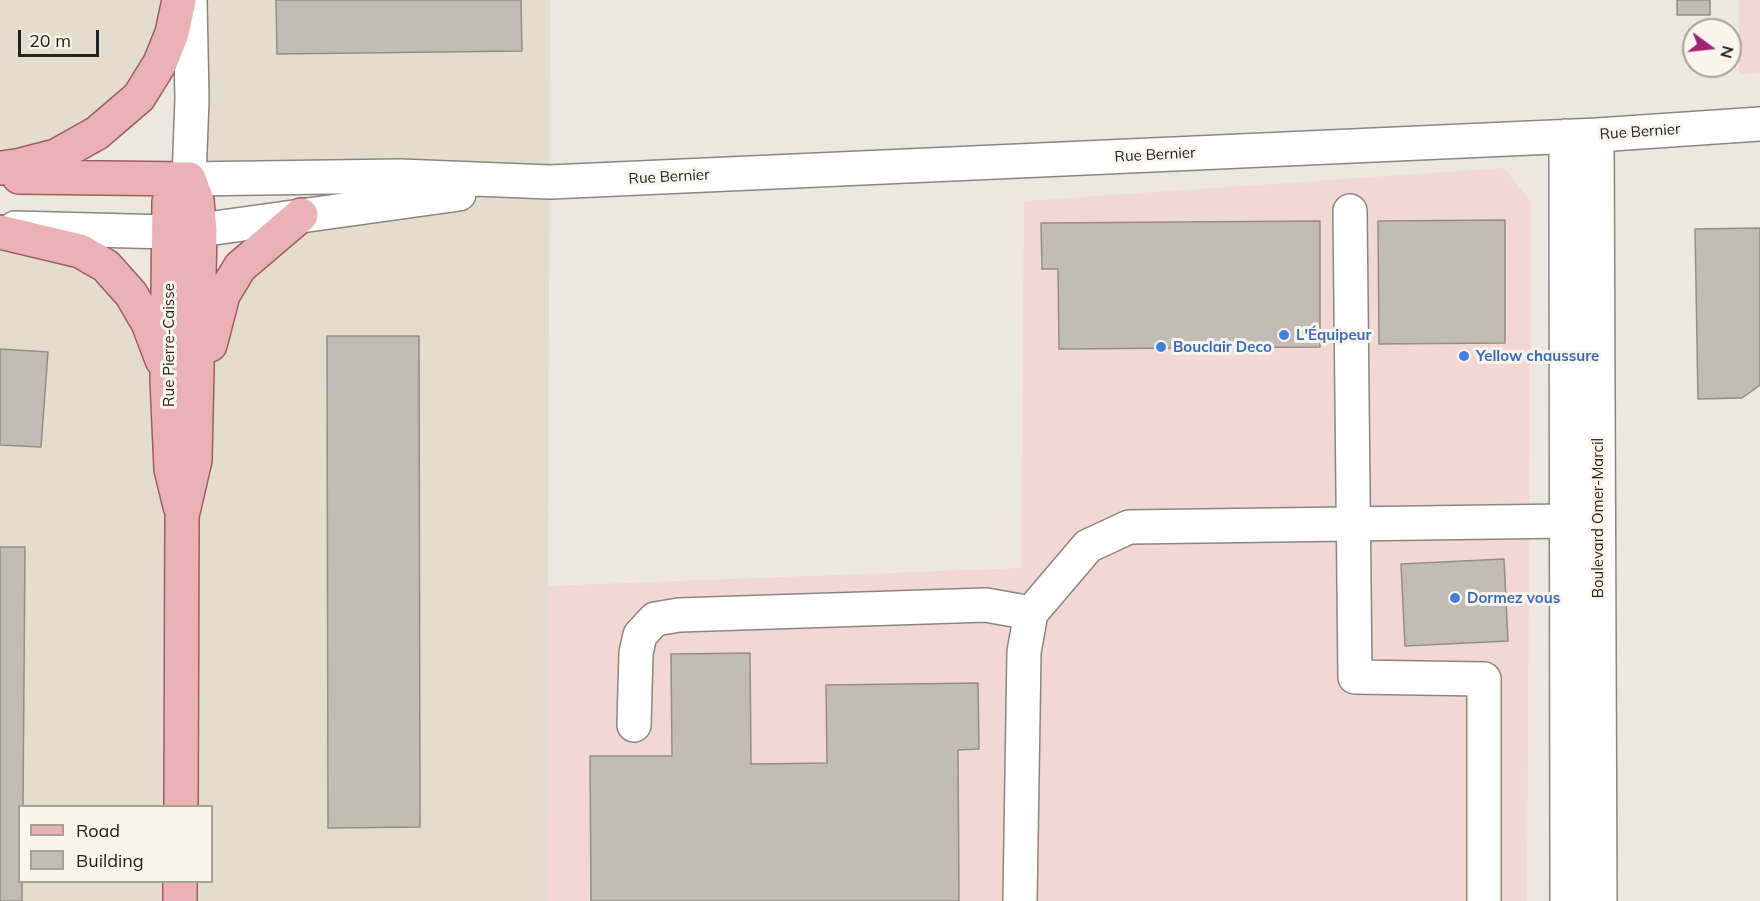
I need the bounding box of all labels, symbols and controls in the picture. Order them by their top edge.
scale bar [21,18,102,56]
north arrow [1682,18,1742,78]
text: 20 m [29,29,71,52]
text: N [1716,44,1739,61]
street label: Rue Bernier [1599,120,1681,144]
street label: Rue Bernier [1114,144,1196,166]
street label: Rue Bernier [628,166,710,188]
street label: Rue Pierre-Caisse [160,283,178,407]
place label: L'Équipeur [1296,326,1371,344]
marker: L'Équipeur [1277,328,1291,342]
place label: Bouclair Deco [1173,338,1272,356]
marker: Bouclair Deco [1154,340,1168,354]
place label: Yellow chaussure [1476,347,1599,365]
marker: Yellow chaussure [1457,349,1471,363]
street label: Boulevard Omer-Marcil [1589,438,1607,598]
place label: Dormez vous [1467,589,1560,607]
marker: Dormez vous [1448,591,1462,605]
legend [18,805,213,883]
text: Road [76,819,120,842]
text: Building [76,849,144,872]

